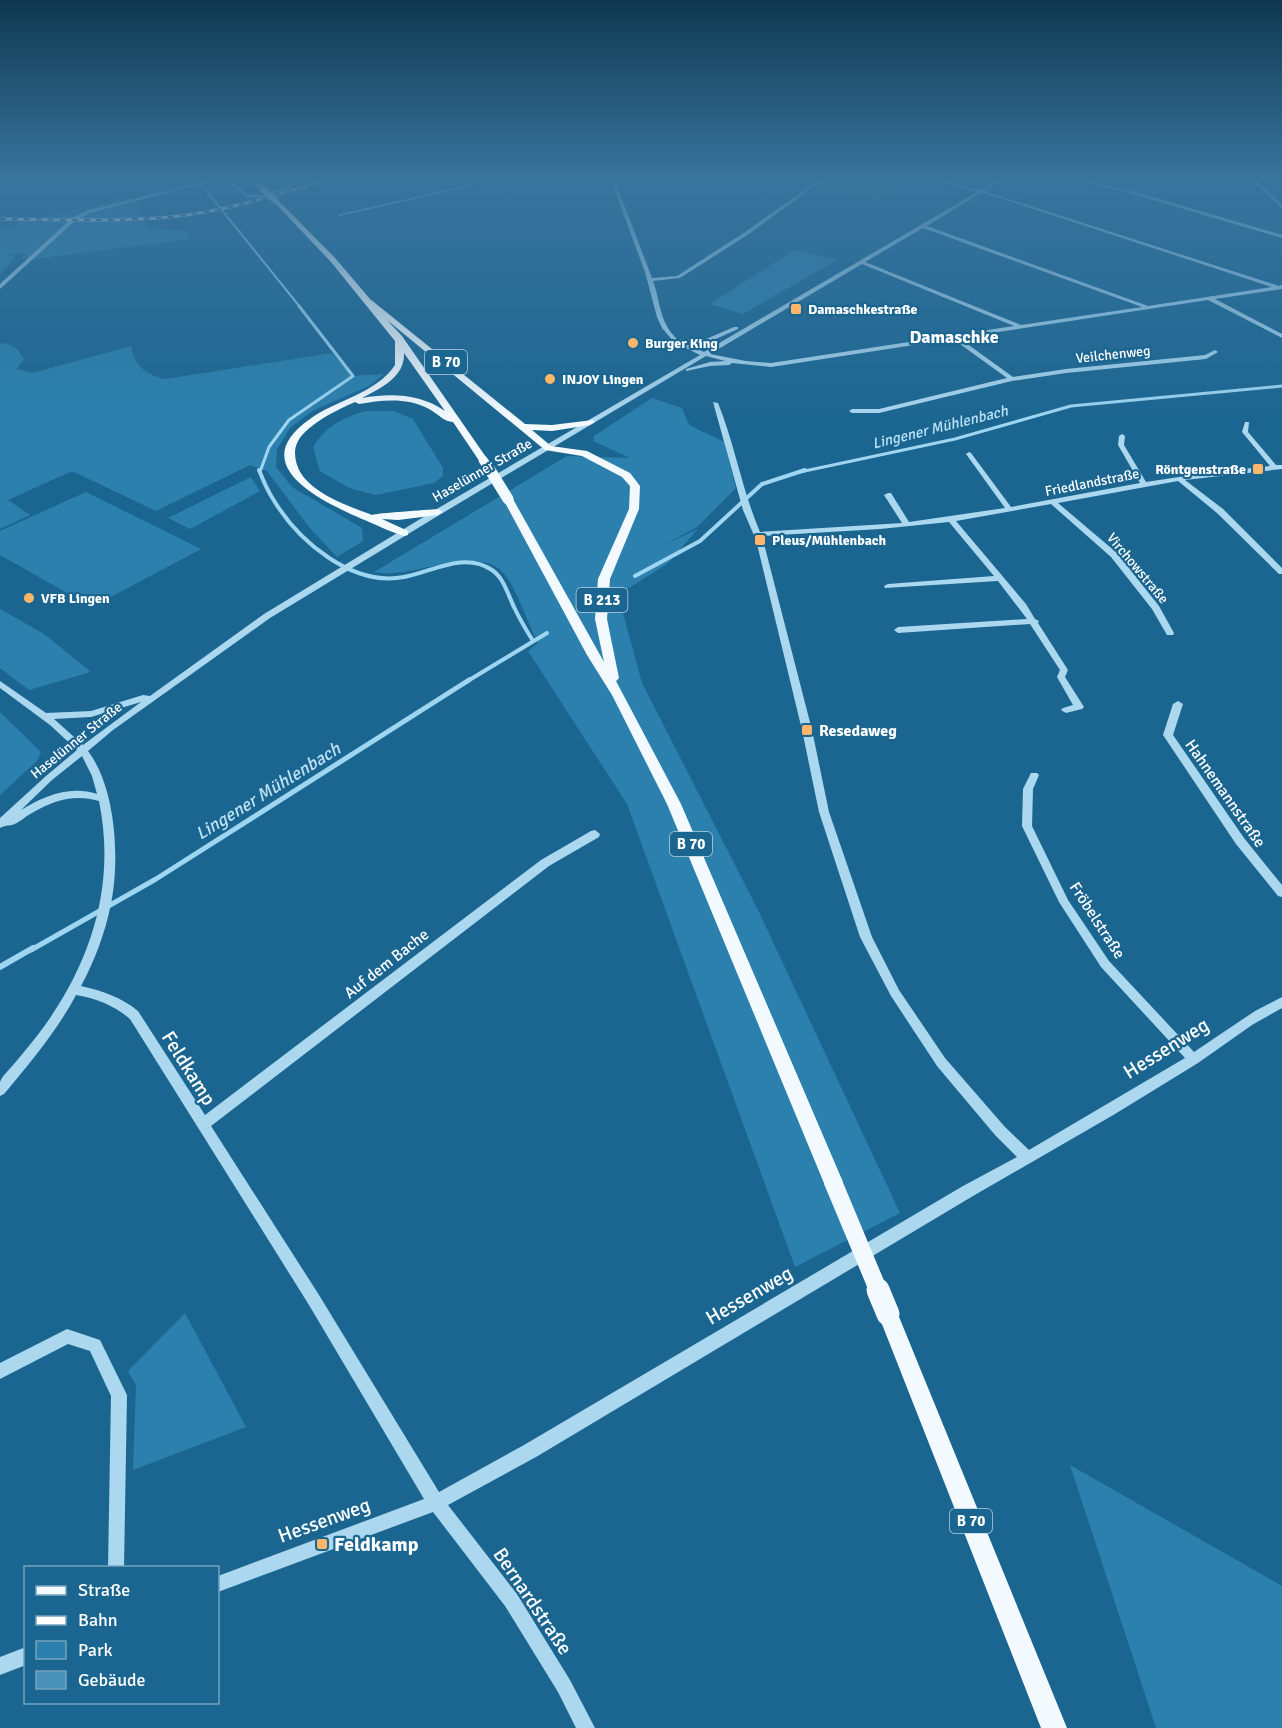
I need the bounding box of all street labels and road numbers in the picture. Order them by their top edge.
street label: Veilchenweg [1075,342,1151,367]
road number: B 70 [425,350,467,374]
street label: Haselünner Straße [429,435,535,506]
street label: Friedlandstraße [1043,465,1141,500]
street label: Virchowstraße [1103,529,1172,607]
road number: B 213 [576,588,628,612]
street label: Haselünner Straße [27,698,125,782]
street label: Hahnemannstraße [1181,736,1270,851]
road number: B 70 [670,832,712,856]
street label: Fröbelstraße [1065,878,1129,963]
street label: Auf dem Bache [340,925,433,1003]
street label: Hessenweg [1119,1012,1214,1085]
street label: Feldkamp [156,1026,221,1110]
street label: Hessenweg [701,1261,797,1330]
street label: Hessenweg [275,1492,374,1549]
road number: B 70 [950,1509,992,1533]
street label: Bernardstraße [488,1543,578,1660]

